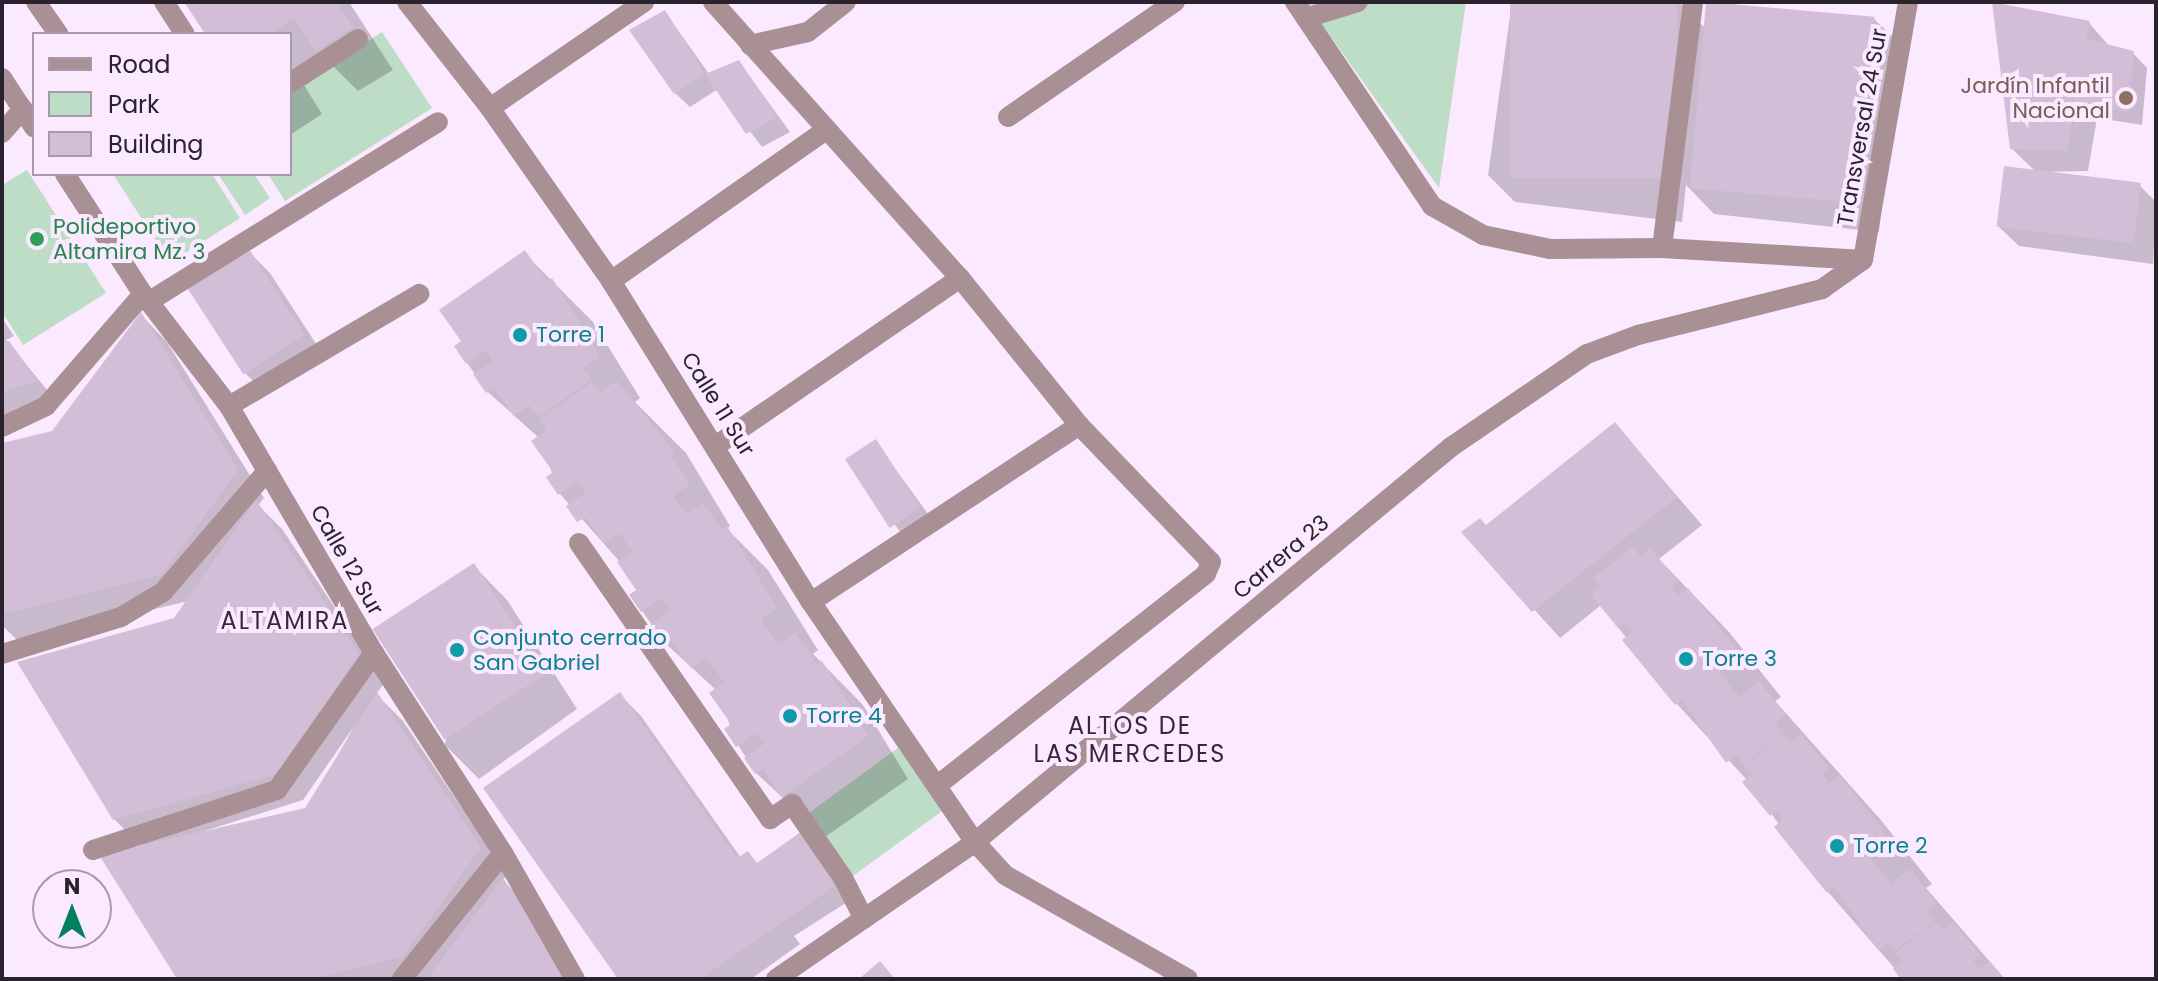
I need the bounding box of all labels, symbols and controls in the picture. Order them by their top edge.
street label: Transversal 24 Sur [1832,26,1892,228]
legend [32,32,292,176]
text: Road [108,48,170,81]
place label: Jardín Infantil Nacional [1961,72,2110,124]
text: Park [108,88,159,121]
marker: Jardín Infantil Nacional [2117,89,2135,107]
text: Building [108,128,204,161]
place label: Polideportivo Altamira Mz. 3 [53,213,206,264]
marker: Polideportivo Altamira Mz. 3 [28,230,46,248]
place label: Torre 1 [536,322,605,348]
marker: Torre 1 [511,326,529,344]
street label: Calle 11 Sur [676,347,760,461]
street label: Calle 12 Sur [305,500,389,620]
street label: Carrera 23 [1228,509,1334,605]
district label: ALTAMIRA [220,607,350,635]
place label: Conjunto cerrado San Gabriel [473,624,667,676]
marker: Conjunto cerrado San Gabriel [448,641,466,659]
place label: Torre 3 [1702,646,1777,672]
marker: Torre 3 [1677,650,1695,668]
place label: Torre 4 [806,703,882,729]
marker: Torre 4 [781,707,799,725]
district label: ALTOS DE LAS MERCEDES [1034,712,1226,768]
place label: Torre 2 [1853,833,1928,859]
marker: Torre 2 [1828,837,1846,855]
north arrow [32,869,112,949]
text: N [64,871,80,902]

